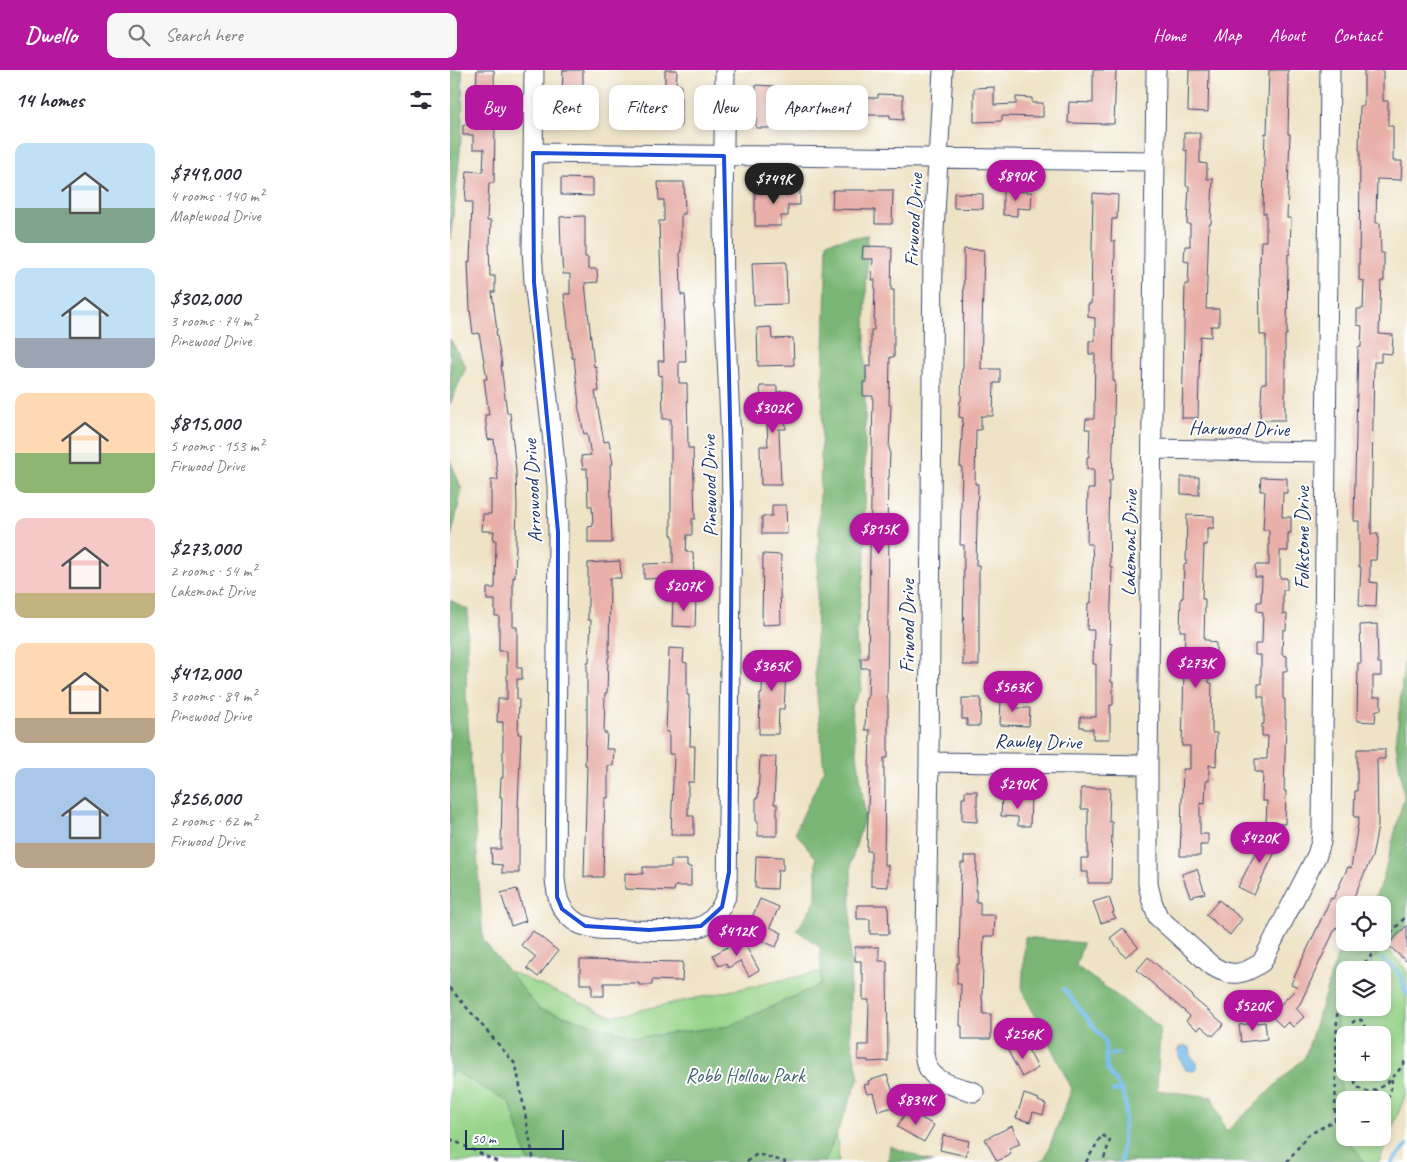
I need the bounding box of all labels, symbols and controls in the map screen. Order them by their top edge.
search box [107,13,457,58]
text: Dwello [25,20,77,50]
icon: search [125,21,153,49]
text: Search here [165,23,243,47]
text: Home [1153,24,1186,46]
text: Map [1214,24,1241,46]
text: About [1269,24,1305,46]
text: Contact [1333,24,1382,46]
chip: Buy [465,85,523,130]
chip: Rent [533,85,599,130]
chip: Filters [609,85,684,130]
chip: New [694,85,756,130]
chip: Apartment [766,85,868,130]
icon: filters [407,86,435,114]
text: 14 homes [15,87,84,113]
text: $749,000 [170,160,240,186]
pin: $890K [981,160,1051,202]
pin: $749K [739,162,809,205]
icon: home [55,163,115,223]
text: $890K [998,166,1034,186]
text: $749K [756,169,792,189]
street label: Firwood Drive [899,171,929,267]
text: 4 rooms · 140 m² [170,186,264,206]
text: Maplewood Drive [170,206,261,226]
text: $302,000 [170,285,240,311]
icon: home [55,288,115,348]
text: 3 rooms · 74 m² [170,311,256,331]
text: Pinewood Drive [170,331,251,351]
pin: $302K [738,392,808,434]
text: $302K [755,398,791,418]
text: $815,000 [170,410,240,436]
icon: home [55,413,115,473]
street label: Harwood Drive [1189,415,1291,442]
street label: Pinewood Drive [696,433,723,537]
text: 5 rooms · 153 m² [170,436,264,456]
street label: Arrowood Drive [517,437,548,544]
text: Firwood Drive [170,456,245,476]
street label: Folkstone Drive [1290,485,1315,590]
street label: Lakemont Drive [1116,488,1143,596]
pin: $815K [844,512,914,555]
text: $815K [861,519,897,539]
text: $273,000 [170,535,240,561]
icon: home [55,538,115,598]
text: 2 rooms · 54 m² [170,561,256,581]
pin: $207K [649,570,719,612]
text: $207K [666,576,702,596]
street label: Firwood Drive [895,578,920,673]
text: Lakemont Drive [170,581,255,601]
pin: $273K [1161,646,1231,689]
pin: $365K [737,650,807,692]
text: $273K [1178,653,1214,673]
text: $365K [753,656,791,676]
text: $412,000 [170,660,240,686]
icon: home [55,663,115,723]
pin: $563K [978,670,1048,713]
text: $563K [994,677,1032,697]
text: 3 rooms · 89 m² [170,686,256,706]
text: Pinewood Drive [170,706,251,726]
street label: Rawley Drive [994,728,1083,755]
pin: $290K [983,768,1053,810]
text: $290K [1000,774,1036,794]
text: $256,000 [170,785,240,811]
icon: home [55,788,115,848]
text: 2 rooms · 62 m² [170,811,256,831]
pin: $420K [1225,822,1295,864]
text: $420K [1242,828,1278,848]
text: Firwood Drive [170,831,245,851]
map controls [1336,896,1391,1146]
button: locate [1336,896,1391,951]
pin: $412K [702,914,772,957]
text: $412K [719,921,755,941]
button: layers [1336,961,1391,1016]
pin: $520K [1218,990,1288,1032]
text: $520K [1235,996,1271,1016]
pin: $256K [988,1018,1058,1060]
text: $256K [1004,1024,1042,1044]
button: + [1336,1026,1391,1081]
park label: Robb Hollow Park [686,1063,806,1088]
pin: $834K [881,1084,951,1126]
text: $834K [898,1090,934,1110]
button: − [1336,1091,1391,1146]
scale bar [465,1127,564,1150]
text: 50 m [472,1130,496,1147]

